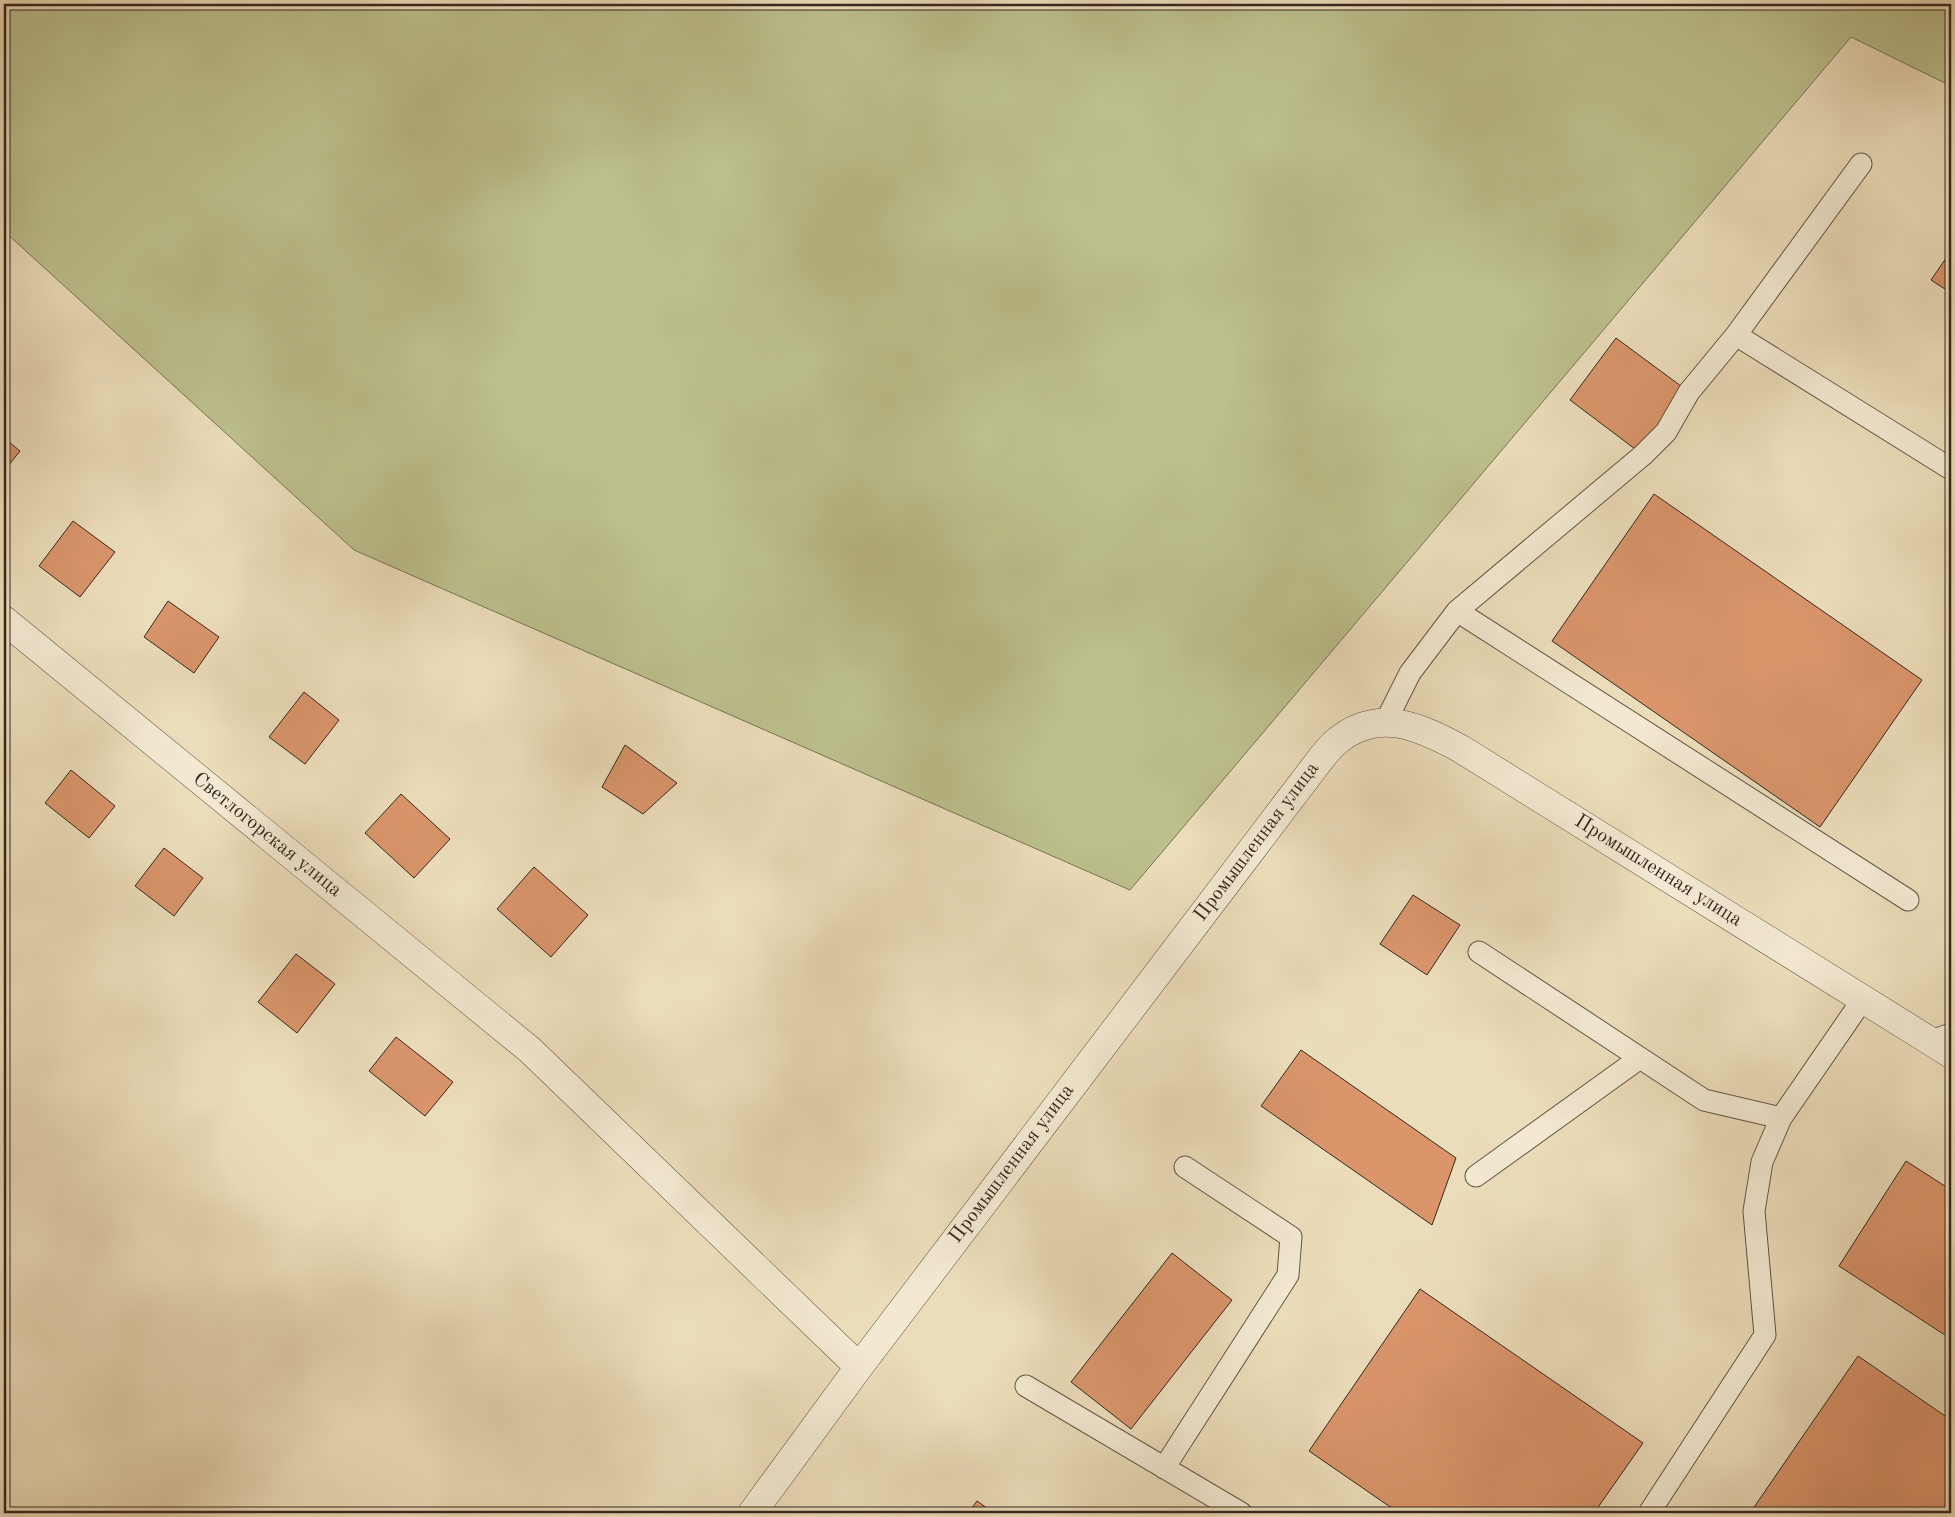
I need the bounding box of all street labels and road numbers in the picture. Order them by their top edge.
street label: Промышленная улица [1191,759,1323,925]
street label: Светлогорская улица [189,769,345,901]
street label: Промышленная улица [1571,811,1745,931]
street label: Промышленная улица [946,1081,1078,1247]

